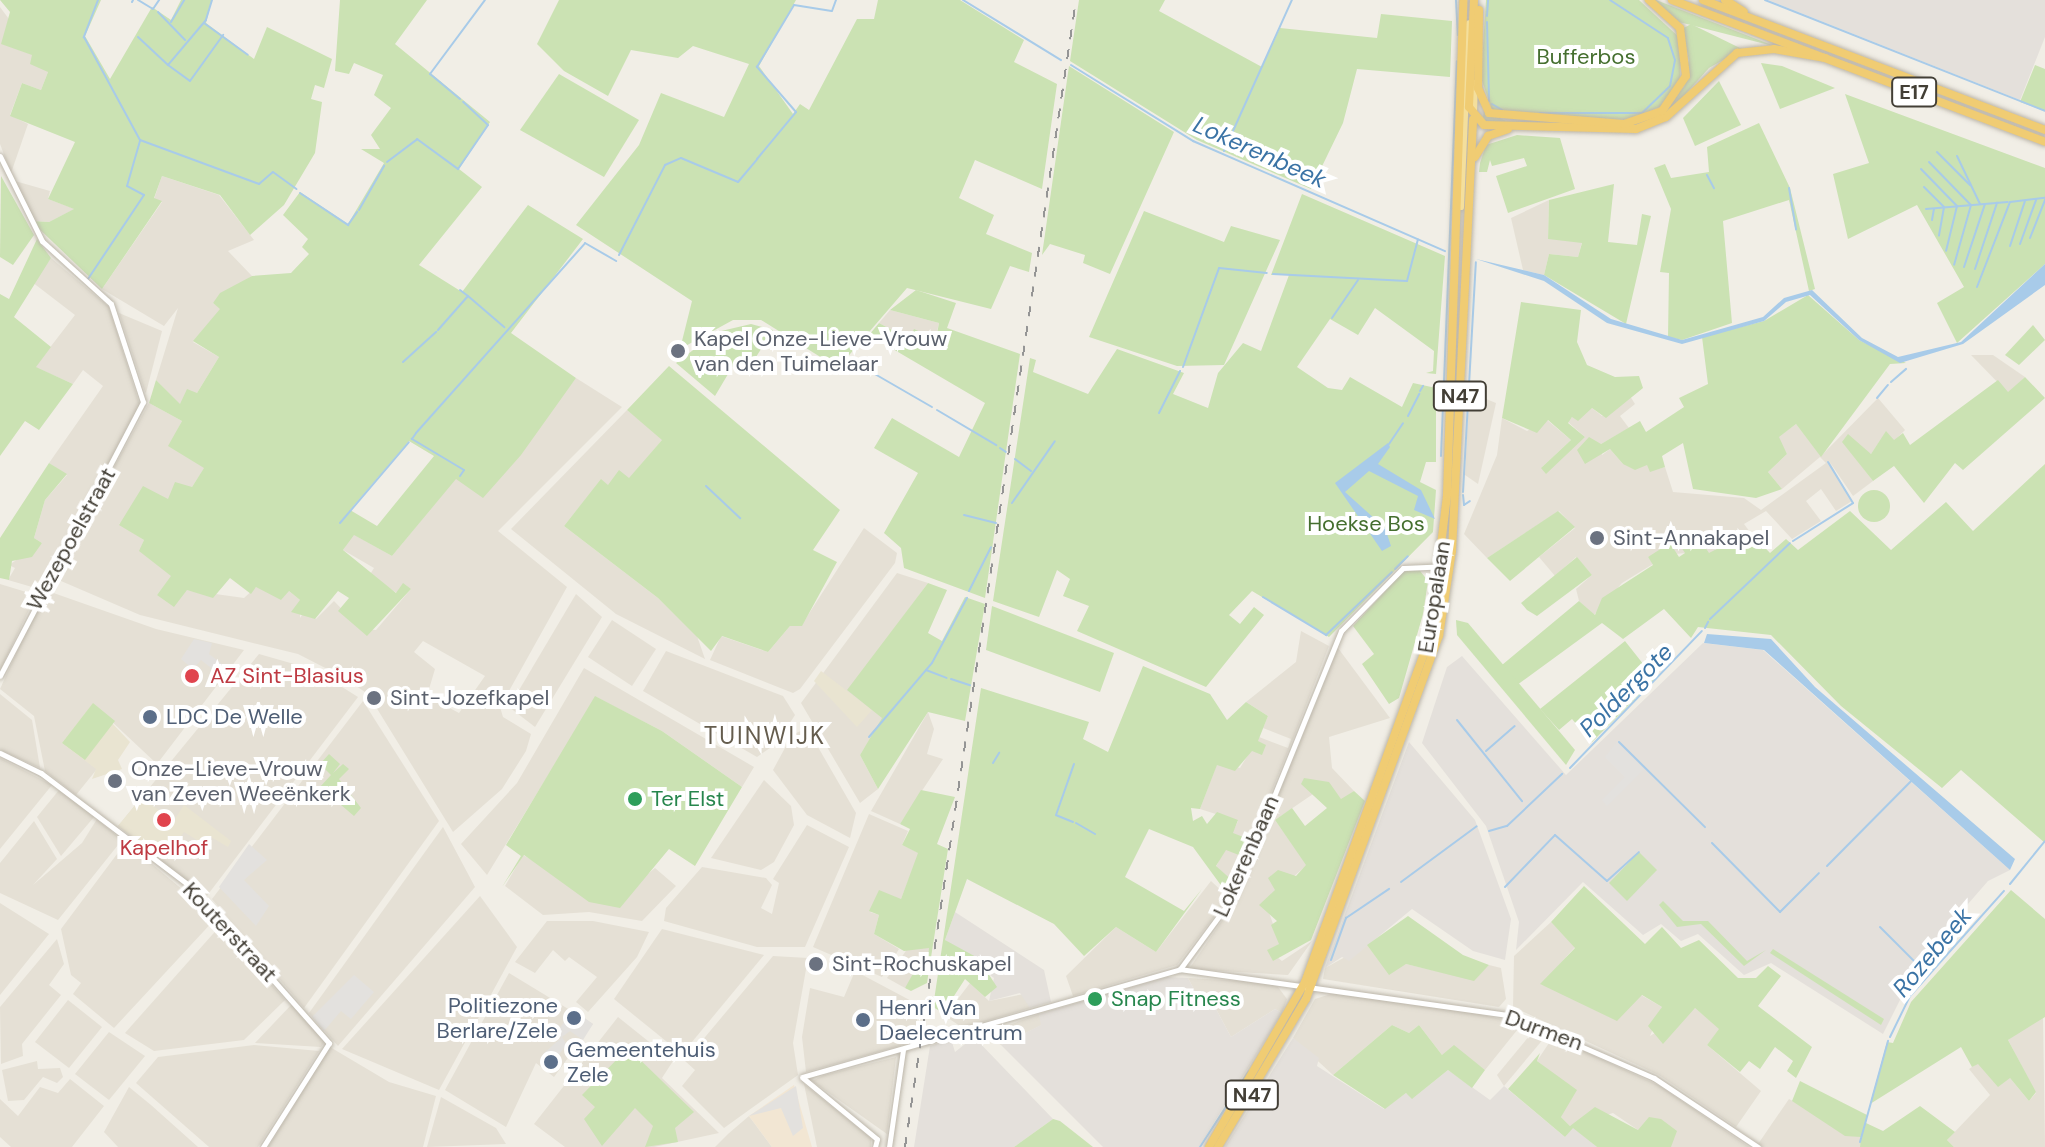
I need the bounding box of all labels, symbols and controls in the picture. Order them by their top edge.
park label: Bufferbos [1537,44,1635,70]
road number: E17 [1890,76,1938,108]
water label: Lokerenbeek [1189,110,1331,194]
place label: Kapel Onze-Lieve-Vrouw van den Tuimelaar [694,325,947,376]
marker: Kapel Onze-Lieve-Vrouw van den Tuimelaar [669,342,687,360]
road number: N47 [1432,380,1488,412]
street label: Wezepoelstraat [21,463,121,615]
park label: Hoekse Bos [1307,511,1425,537]
place label: Sint-Annakapel [1613,525,1770,551]
marker: Sint-Annakapel [1588,529,1606,547]
street label: Europalaan [1412,539,1456,655]
water label: Poldergote [1573,637,1679,743]
place label: AZ Sint-Blasius [210,663,364,689]
marker: AZ Sint-Blasius [181,665,203,687]
place label: Sint-Jozefkapel [390,685,549,711]
marker: Sint-Jozefkapel [365,689,383,707]
place label: LDC De Welle [166,704,303,730]
marker: LDC De Welle [141,708,159,726]
district label: TUINWIJK [704,722,826,750]
place label: Onze-Lieve-Vrouw van Zeven Weeënkerk [131,755,351,806]
marker: Onze-Lieve-Vrouw van Zeven Weeënkerk [106,772,124,790]
place label: Ter Elst [651,786,724,812]
marker: Ter Elst [626,790,644,808]
street label: Lokerenbaan [1207,791,1285,921]
marker: Kapelhof [153,809,175,831]
place label: Kapelhof [120,835,208,861]
street label: Kouterstraat [177,877,283,987]
water label: Rozebeek [1886,902,1978,1002]
place label: Sint-Rochuskapel [832,951,1012,977]
marker: Sint-Rochuskapel [807,955,825,973]
place label: Snap Fitness [1111,986,1241,1012]
marker: Snap Fitness [1086,990,1104,1008]
place label: Politiezone Berlare/Zele [437,992,558,1044]
place label: Henri Van Daelecentrum [879,994,1023,1046]
street label: Durmen [1502,1004,1586,1056]
marker: Politiezone Berlare/Zele [565,1009,583,1027]
marker: Henri Van Daelecentrum [854,1011,872,1029]
place label: Gemeentehuis Zele [567,1036,716,1088]
marker: Gemeentehuis Zele [542,1053,560,1071]
road number: N47 [1224,1079,1280,1111]

